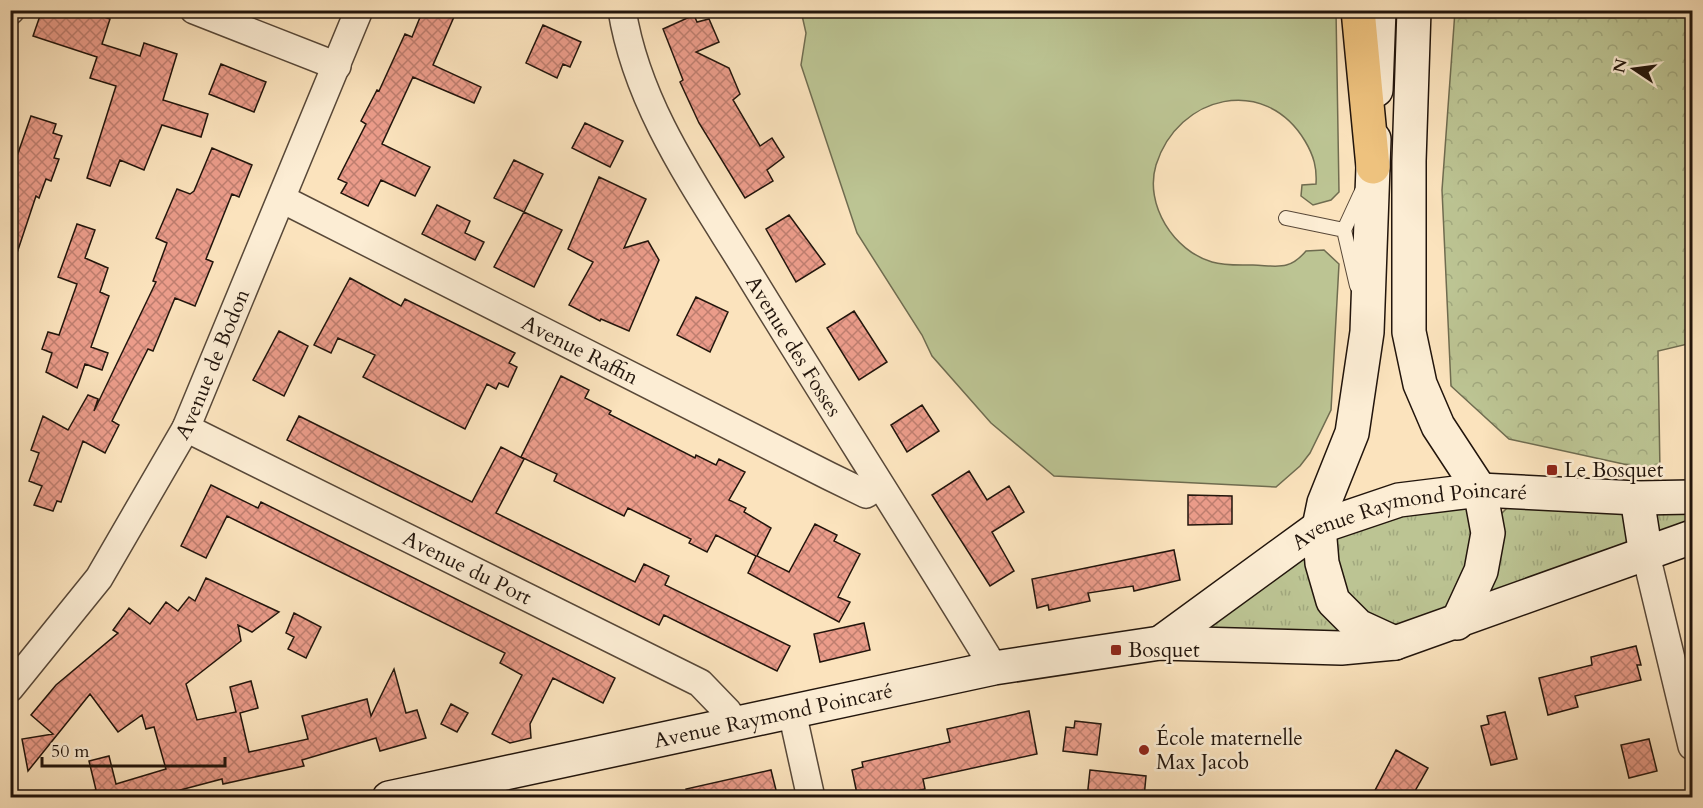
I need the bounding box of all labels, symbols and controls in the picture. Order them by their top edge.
north arrow [1604,39,1664,99]
text: N [1608,57,1633,75]
street label: Avenue des Fosses [739,270,848,423]
street label: Avenue de Bodon [168,285,257,445]
street label: Avenue Raffin [516,309,643,392]
place label: Le Bosquet [1564,456,1664,485]
marker: Le Bosquet [1545,463,1559,477]
street label: Avenue Raymond Poincaré [1286,476,1528,557]
street label: Avenue du Port [398,524,537,612]
place label: Bosquet [1128,636,1200,665]
marker: Bosquet [1109,643,1123,657]
street label: Avenue Raymond Poincaré [651,676,896,756]
place label: École maternelle Max Jacob [1156,724,1303,777]
scale bar [42,730,225,768]
text: 50 m [51,739,90,764]
marker: École maternelle Max Jacob [1137,743,1151,757]

